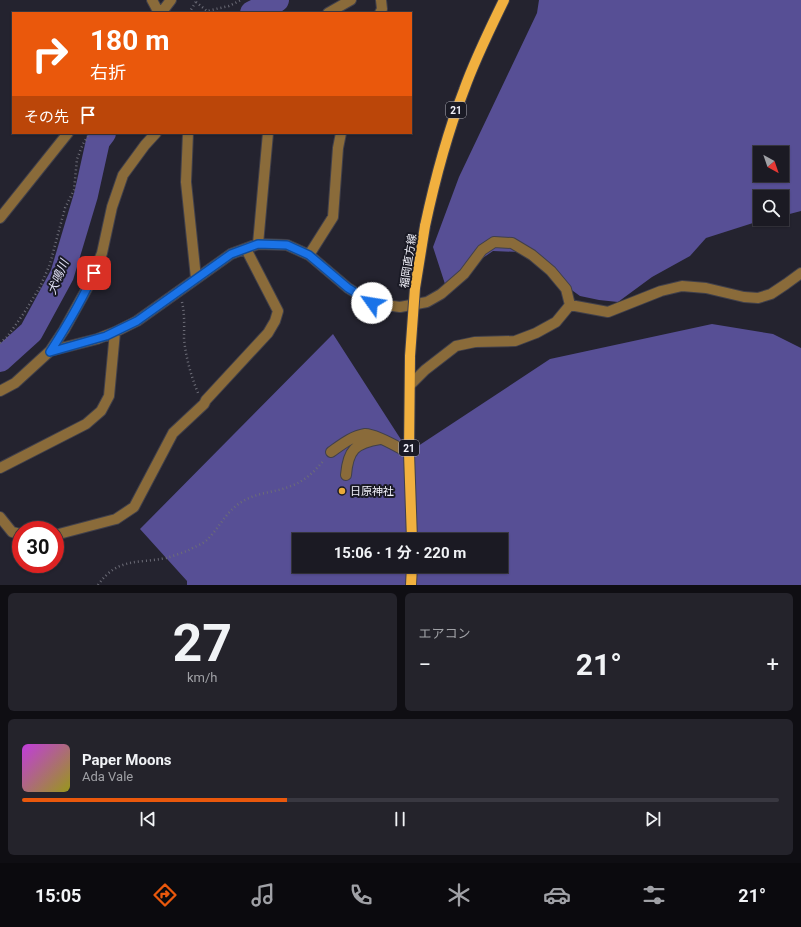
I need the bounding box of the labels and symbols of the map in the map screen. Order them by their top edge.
road number: 21 [446,102,466,118]
north arrow [753,146,789,182]
street label: 福岡直方線 [398,233,419,289]
water label: 犬鳴川 [45,256,72,296]
pin [77,256,111,290]
position arrow [351,282,393,324]
road number: 21 [399,440,419,456]
place label: 日原神社 [350,485,394,498]
marker: 日原神社 [337,486,347,496]
speed limit sign: 30 [12,521,64,573]

